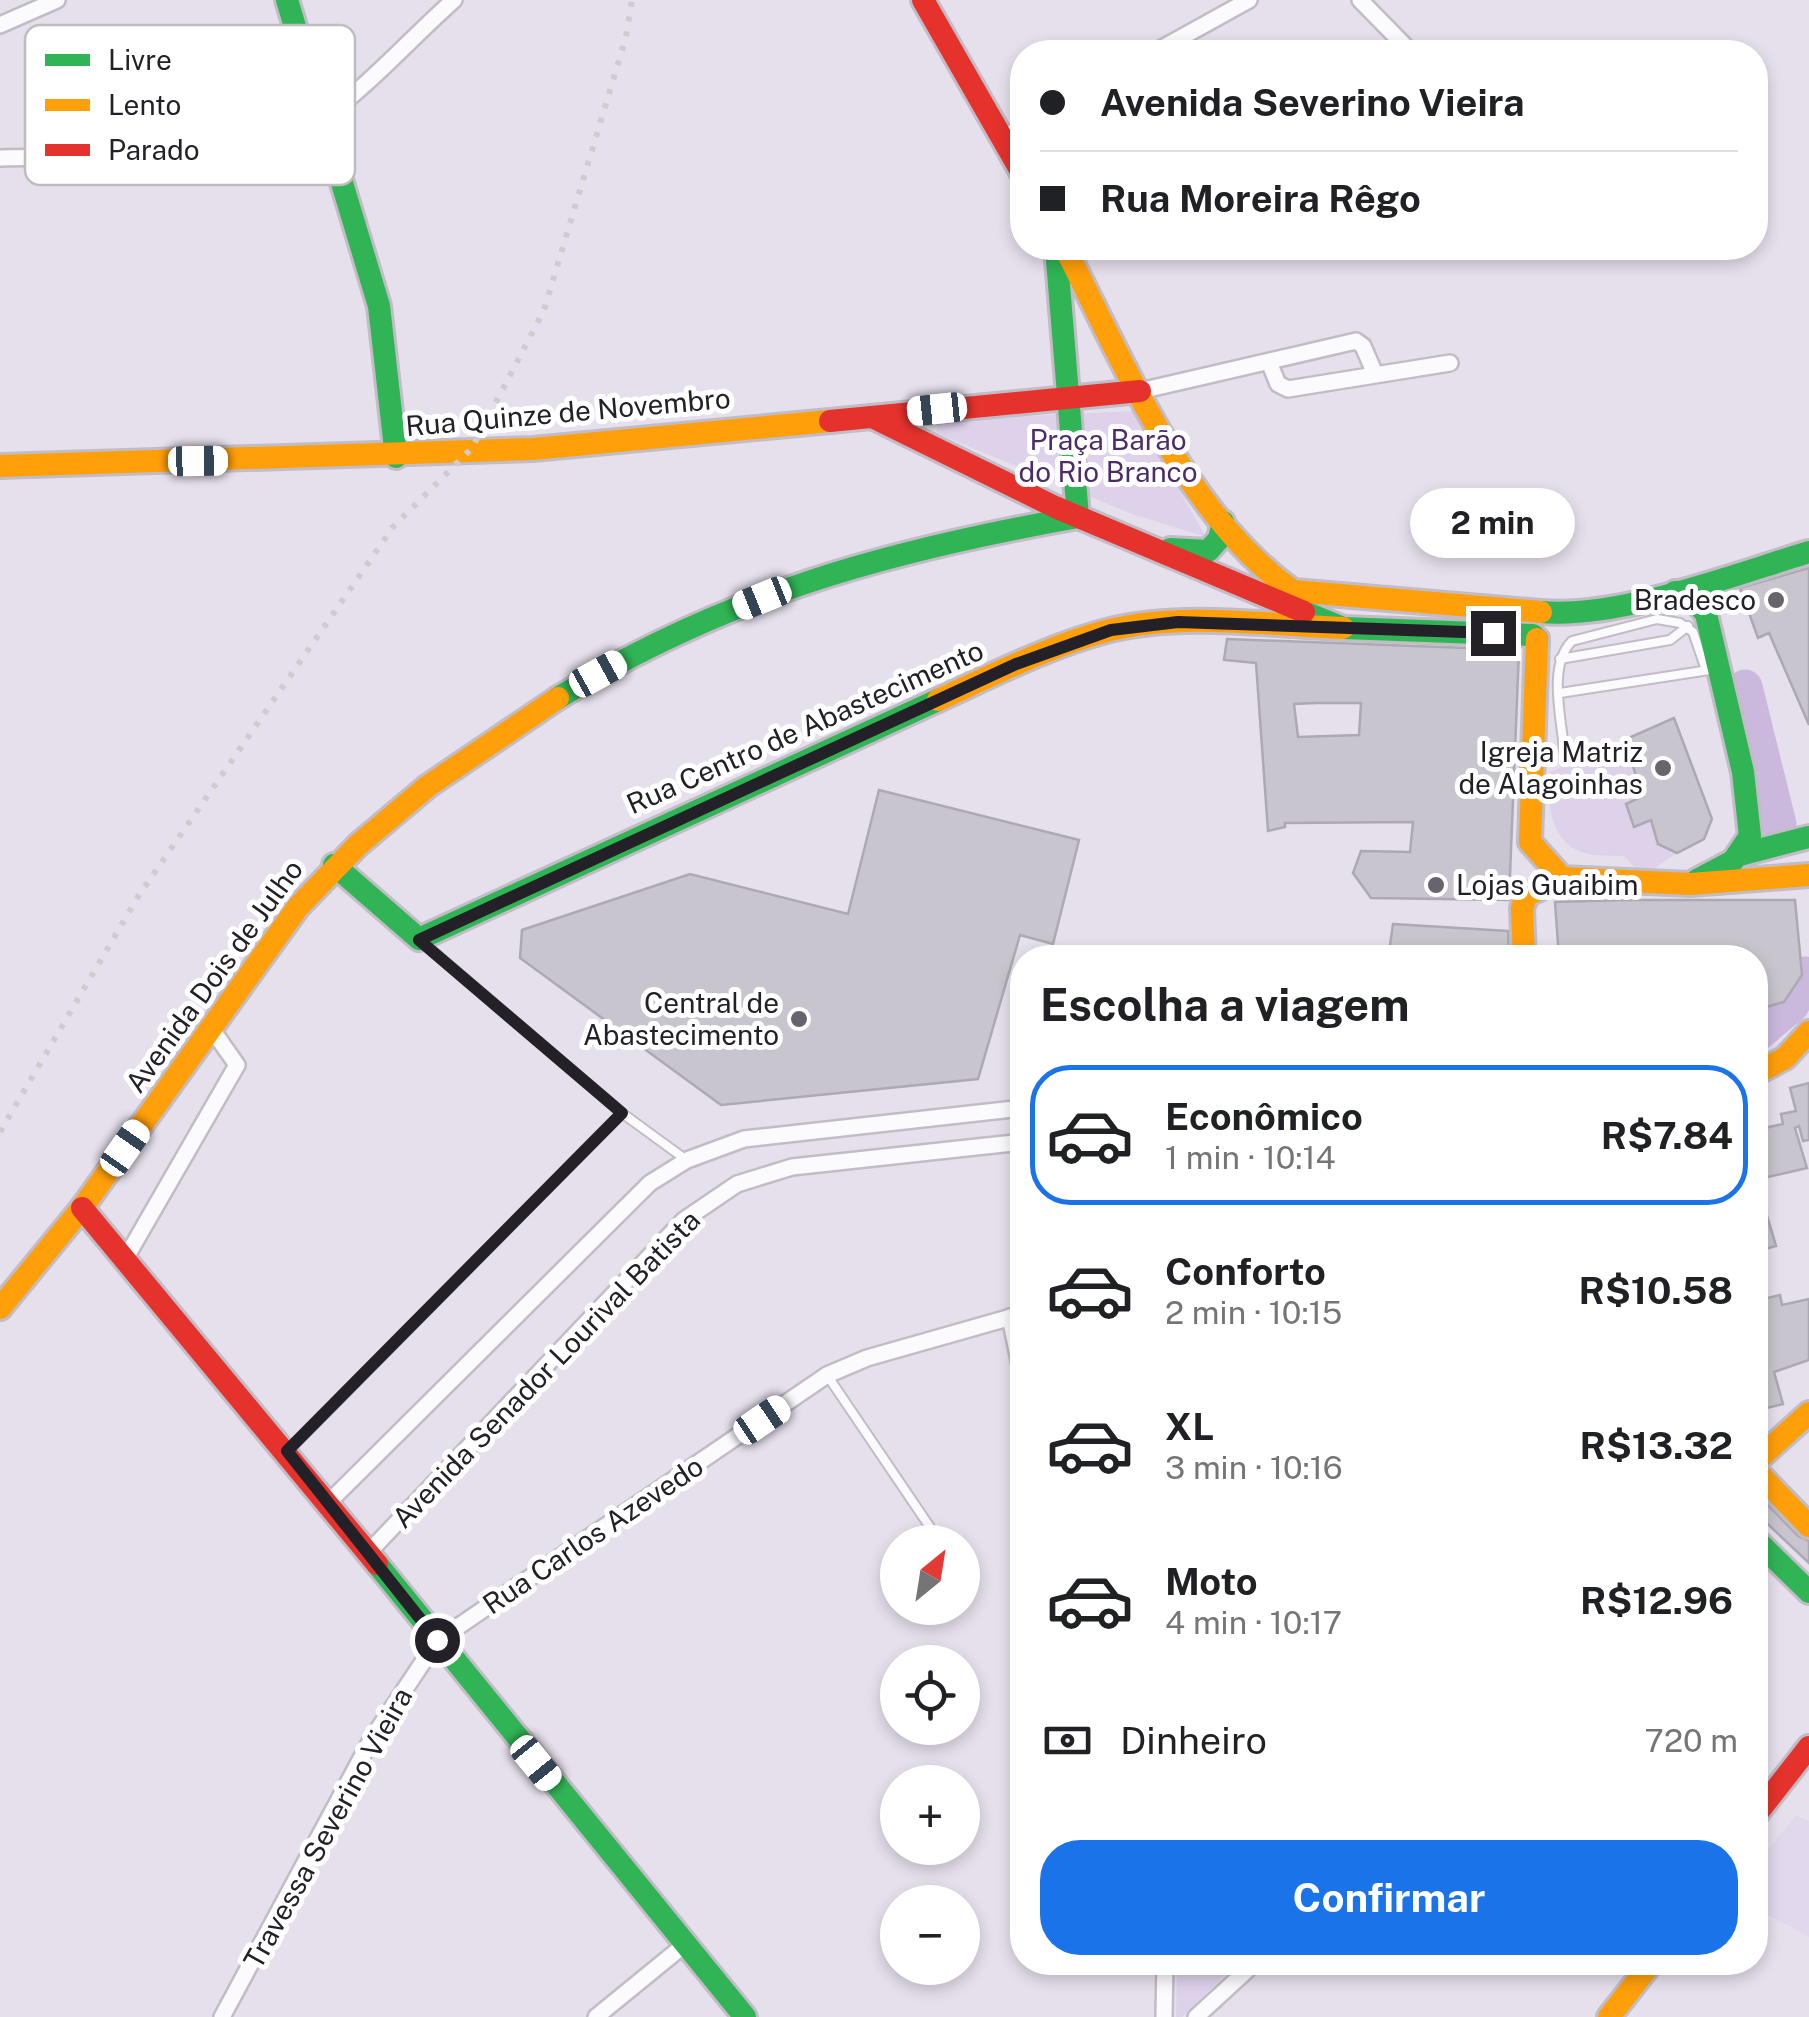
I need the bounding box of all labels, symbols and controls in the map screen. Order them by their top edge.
legend [25,25,355,185]
text: Livre [108,43,172,76]
text: Avenida Severino Vieira [1100,80,1524,125]
text: Lento [108,88,181,121]
text: Parado [108,133,200,166]
text: Rua Moreira Rêgo [1100,176,1421,221]
street label: Rua Quinze de Novembro [404,381,732,442]
car [906,391,968,427]
park label: Praça Barão do Rio Branco [1018,423,1198,488]
car [168,445,228,477]
callout: 2 min [1410,488,1576,558]
text: 2 min [1451,504,1534,541]
car [729,573,795,623]
place label: Bradesco [1634,583,1756,616]
marker: Bradesco [1765,589,1787,611]
route end [1471,611,1516,656]
street label: Rua Centro de Abastecimento [621,633,988,820]
car [564,646,632,702]
place label: Igreja Matriz de Alagoinhas [1458,735,1643,800]
marker: Igreja Matriz de Alagoinhas [1652,757,1674,779]
street label: Avenida Dois de Julho [118,853,309,1098]
place label: Lojas Guaibim [1456,868,1638,901]
marker: Lojas Guaibim [1425,874,1447,896]
text: Escolha a viagem [1040,978,1410,1031]
place label: Central de Abastecimento [583,986,779,1051]
marker: Central de Abastecimento [788,1008,810,1030]
icon: car [1045,1090,1135,1180]
text: Econômico [1165,1094,1363,1139]
text: R$7.84 [1601,1113,1733,1158]
car [96,1115,154,1181]
text: 1 min · 10:14 [1165,1139,1336,1176]
street label: Avenida Senador Lourival Batista [385,1203,706,1534]
icon: car [1045,1245,1135,1335]
text: Conforto [1165,1249,1326,1294]
text: R$10.58 [1579,1268,1733,1313]
text: 2 min · 10:15 [1165,1294,1342,1331]
car [729,1391,795,1449]
icon: car [1045,1400,1135,1490]
text: XL [1165,1404,1214,1449]
text: R$13.32 [1580,1423,1733,1468]
street label: Rua Carlos Azevedo [476,1449,709,1620]
text: 3 min · 10:16 [1165,1449,1343,1486]
north arrow [880,1525,980,1625]
map controls [880,1525,980,1985]
icon: car [1045,1555,1135,1645]
text: Moto [1165,1559,1258,1604]
text: R$12.96 [1580,1578,1733,1623]
text: 4 min · 10:17 [1165,1604,1342,1641]
route start [415,1618,460,1663]
button: locate [880,1645,980,1745]
street label: Travessa Severino Vieira [237,1682,419,1974]
icon: cash [1040,1713,1095,1768]
text: Dinheiro [1120,1718,1267,1763]
text: 720 m [1644,1722,1738,1759]
car [505,1730,567,1796]
button: + [880,1765,980,1865]
button: Confirmar [1040,1840,1738,1955]
button: − [880,1885,980,1985]

